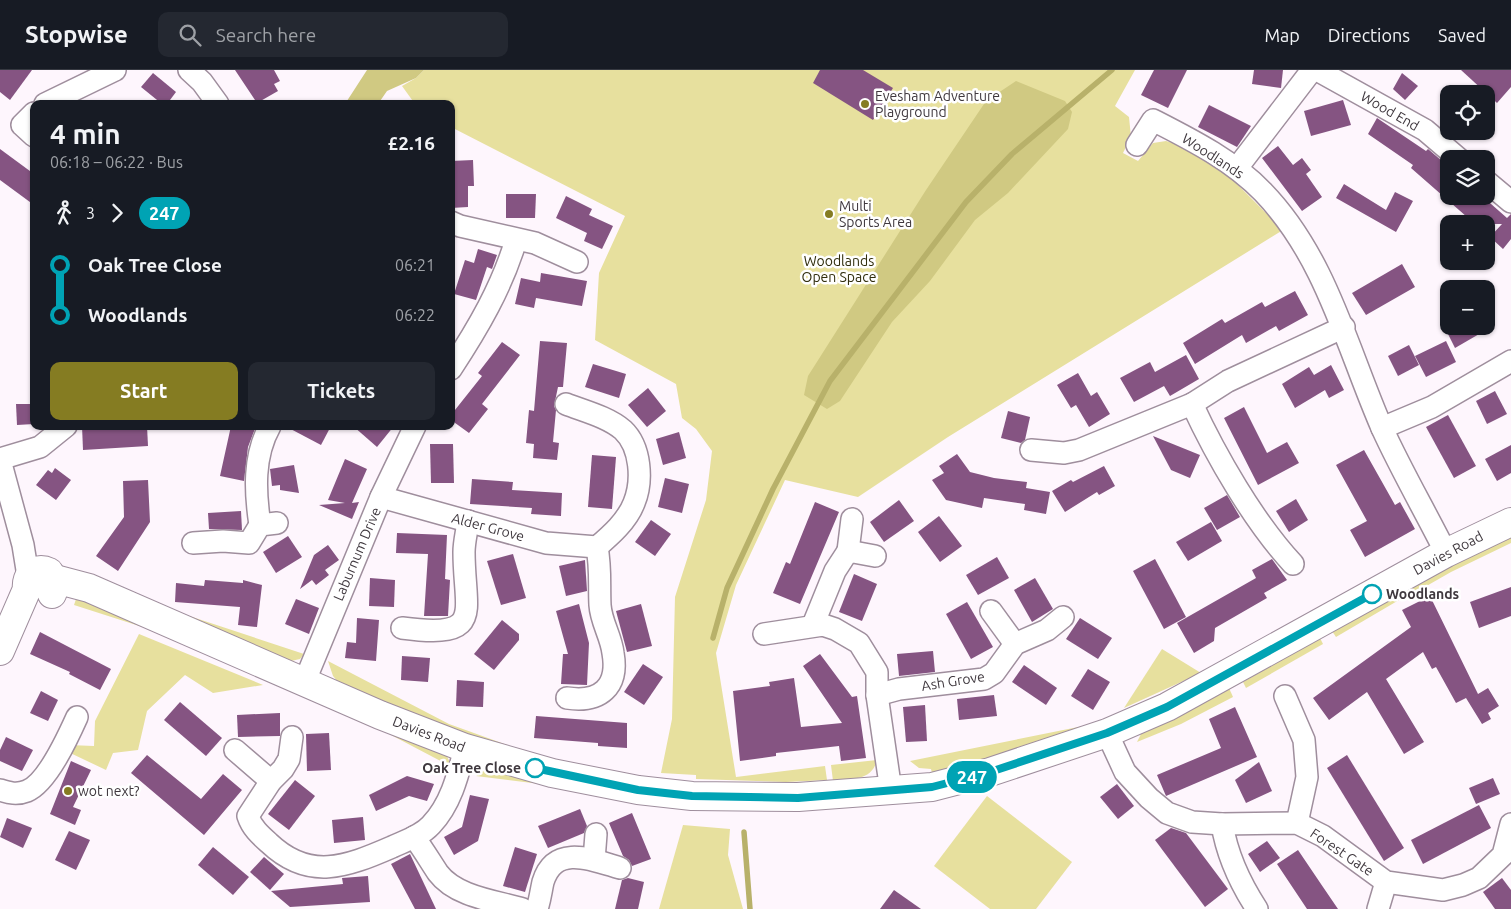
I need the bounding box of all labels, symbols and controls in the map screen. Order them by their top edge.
search box [158,12,508,57]
text: Stopwise [25,21,128,48]
icon: search [176,21,204,49]
text: Search here [216,24,316,46]
text: Map [1264,25,1300,45]
text: Directions [1328,25,1410,45]
text: Saved [1438,25,1486,45]
map controls [1440,85,1495,335]
button: locate [1440,85,1495,140]
place label: Evesham Adventure Playground [875,88,1000,120]
street label: Wood End [1358,88,1422,134]
marker: Evesham Adventure Playground [859,98,871,110]
text: 4 min [50,118,121,149]
street label: Woodlands [1179,130,1247,182]
text: £2.16 [387,132,435,154]
button: layers [1440,150,1495,205]
text: 06:18 – 06:22 · Bus [50,153,183,171]
place label: Multi Sports Area [839,198,912,230]
icon: walk [50,199,78,227]
icon: forward [103,199,131,227]
text: 247 [149,203,180,223]
text: 3 [86,204,95,222]
marker: Multi Sports Area [823,208,835,220]
button: + [1440,215,1495,270]
park label: Woodlands Open Space [802,253,876,285]
text: Oak Tree Close [88,254,222,276]
text: 06:21 [395,256,435,274]
button: − [1440,280,1495,335]
text: Woodlands [88,304,187,326]
text: 06:22 [395,306,435,324]
button: Start [50,362,238,420]
button: Tickets [248,362,435,420]
street label: Laburnum Drive [330,505,384,603]
street label: Alder Grove [450,510,526,544]
street label: Davies Road [1410,528,1486,578]
marker: Woodlands [1362,584,1382,604]
place label: Woodlands [1386,586,1460,602]
street label: Ash Grove [920,668,986,694]
street label: Davies Road [390,713,468,755]
marker: Oak Tree Close [525,758,545,778]
place label: Oak Tree Close [422,760,521,776]
line badge: 247 [943,761,1001,793]
text: 247 [957,767,987,787]
place label: wot next? [78,783,140,799]
marker: wot next? [62,785,74,797]
street label: Forest Gate [1307,825,1377,879]

